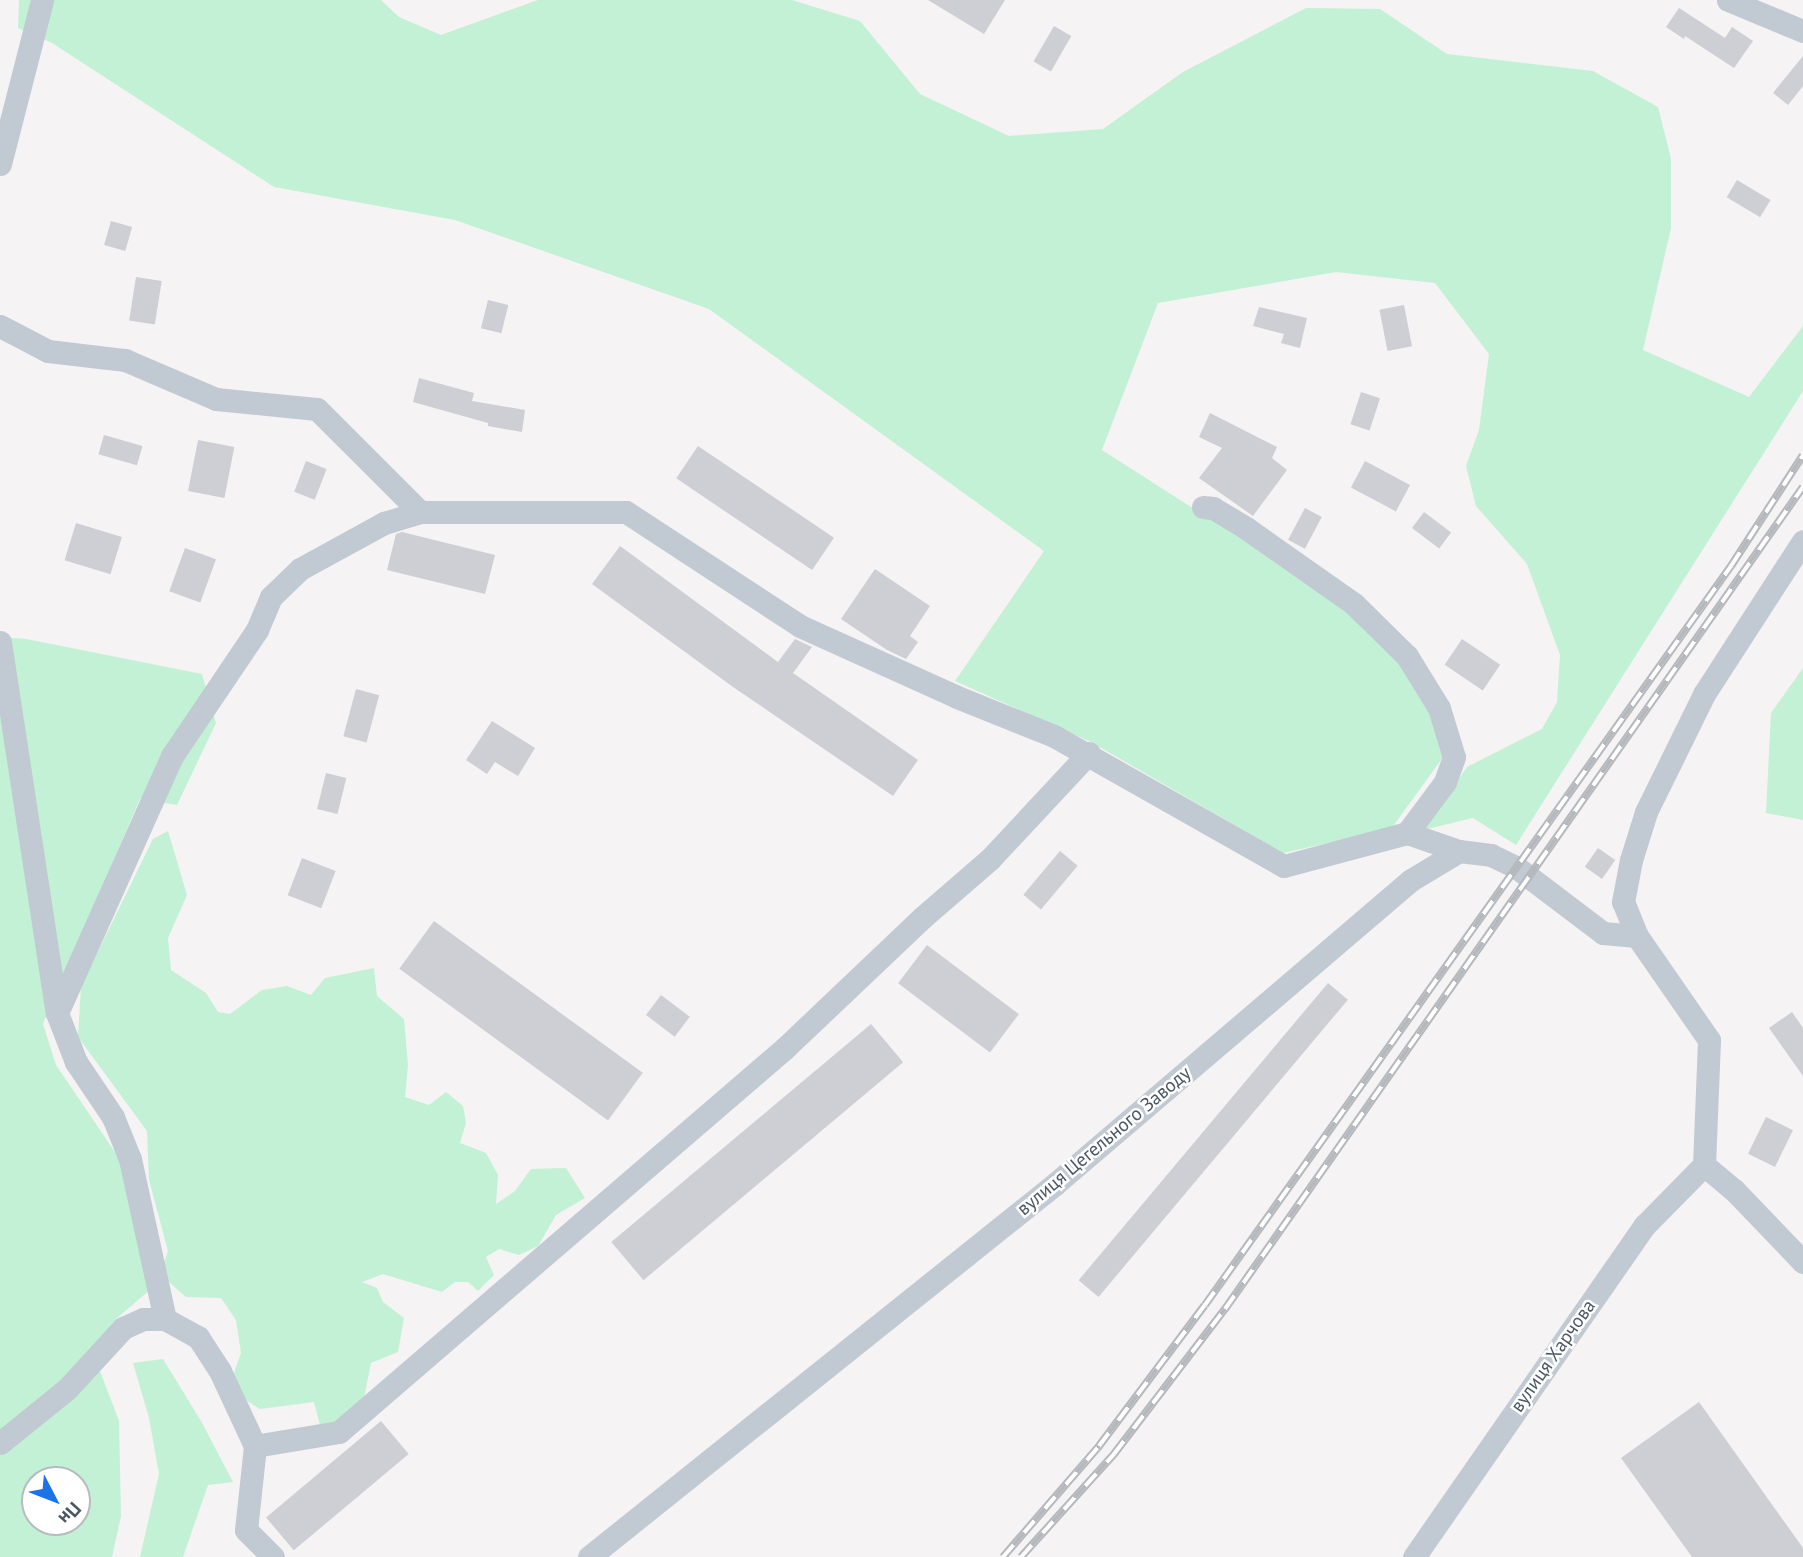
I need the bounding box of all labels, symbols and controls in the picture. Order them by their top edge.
street label: вулиця Цегельного Заводу [1012,1062,1196,1220]
street label: вулиця Харчова [1506,1295,1600,1417]
north arrow [21,1466,91,1536]
text: Пн [54,1497,87,1530]

